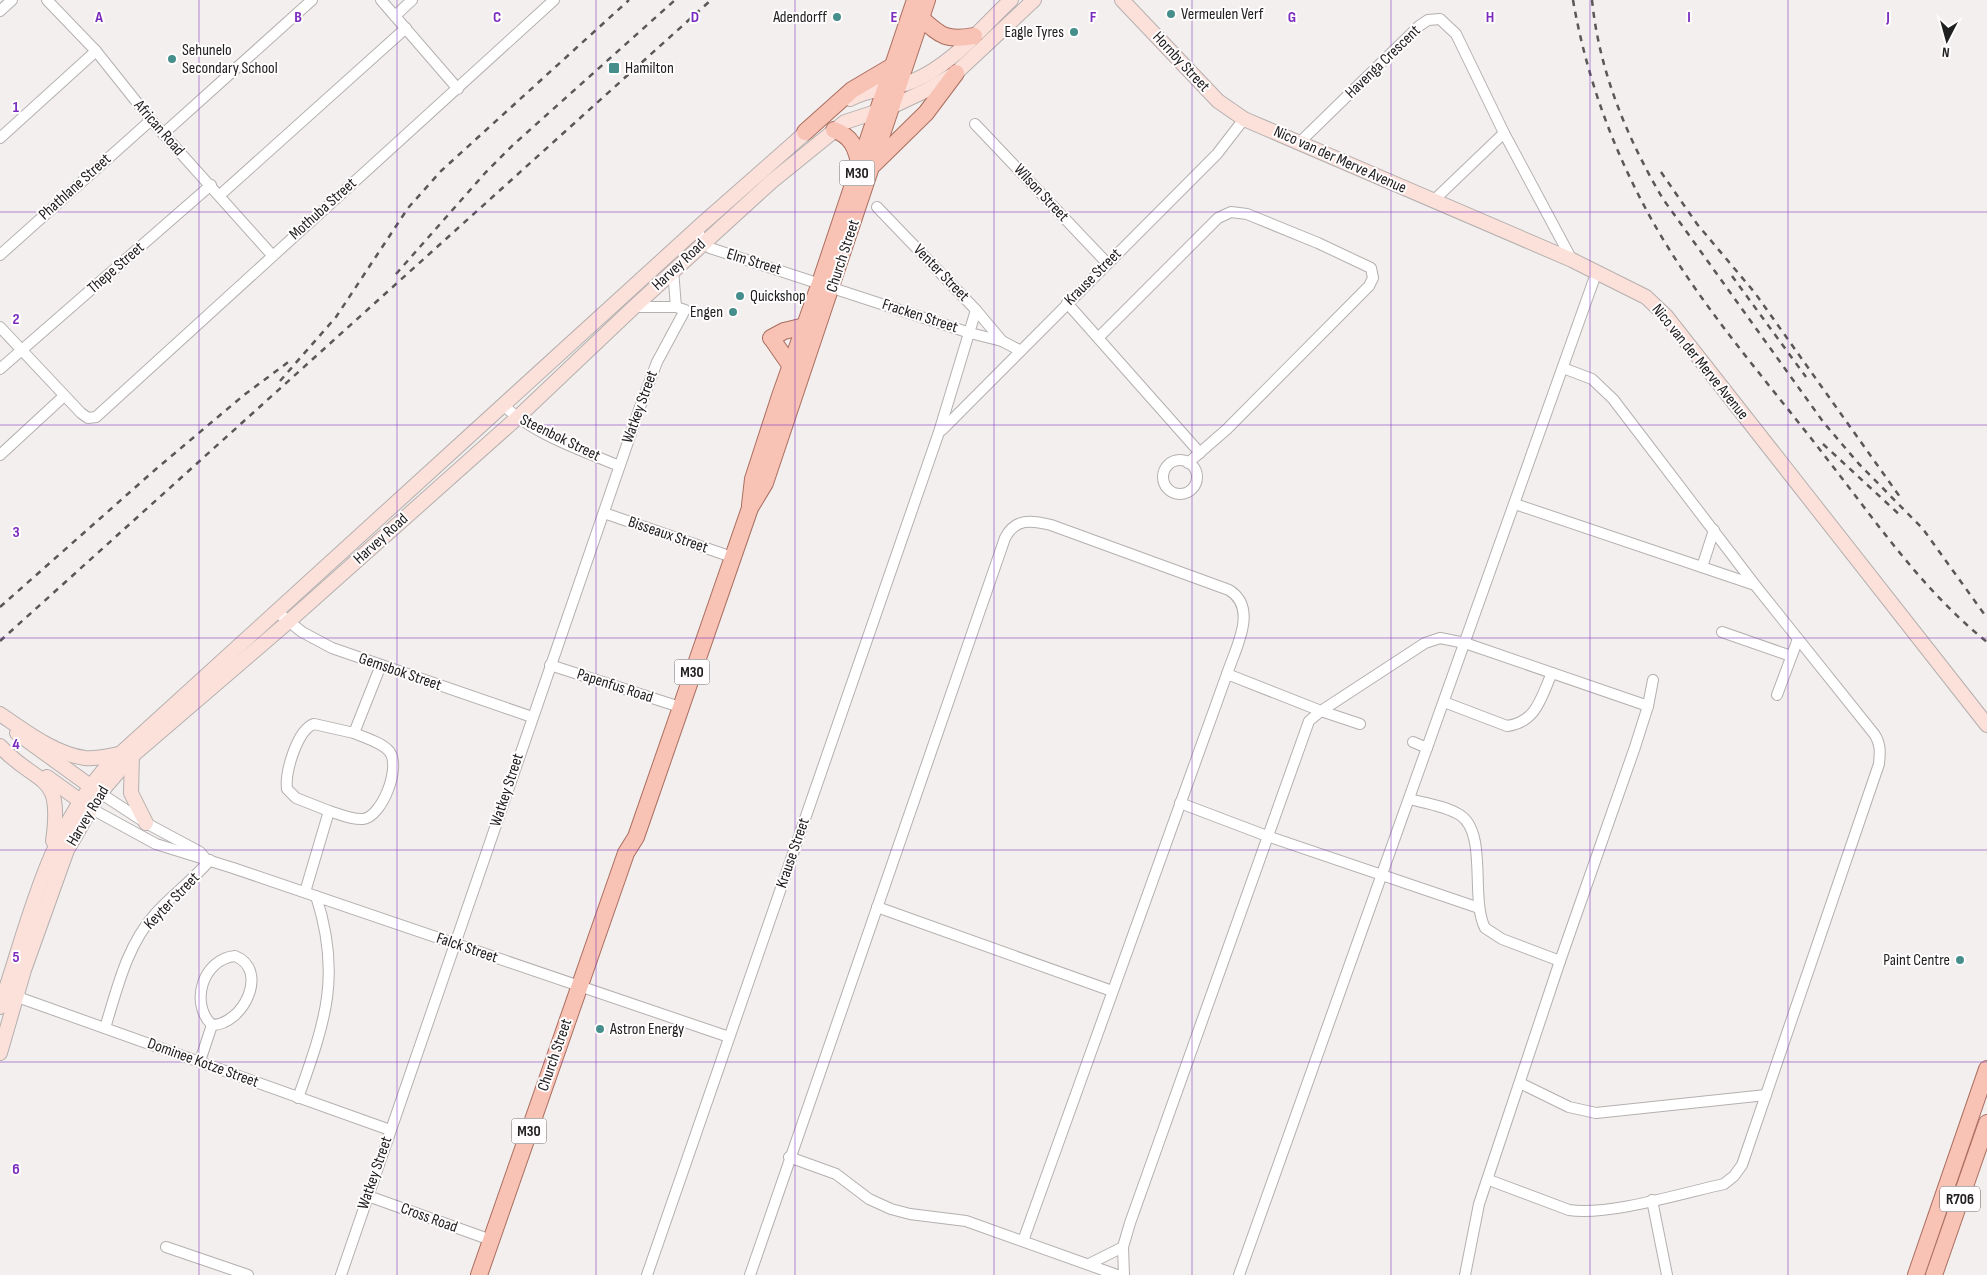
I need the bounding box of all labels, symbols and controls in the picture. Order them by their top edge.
place label: Vermeulen Verf [1181,5,1264,24]
text: A [94,8,103,27]
text: B [294,8,302,27]
text: C [493,8,501,27]
text: D [691,8,699,27]
place label: Adendorff [772,8,828,27]
text: E [891,8,898,27]
text: F [1090,8,1097,27]
marker: Vermeulen Verf [1165,8,1177,20]
text: G [1288,8,1296,27]
text: H [1486,8,1494,27]
text: I [1687,8,1691,27]
text: J [1885,8,1890,27]
marker: Adendorff [831,11,843,23]
north arrow [1922,15,1972,65]
street label: Havenga Crescent [1341,21,1425,103]
place label: Eagle Tyres [1005,23,1064,42]
marker: Eagle Tyres [1068,26,1080,38]
street label: Hornby Street [1148,28,1214,96]
place label: Sehunelo Secondary School [182,41,278,78]
text: N [1941,44,1950,61]
marker: Sehunelo Secondary School [166,53,178,65]
place label: Hamilton [625,59,674,78]
marker: Hamilton [607,61,621,75]
street label: African Road [129,96,188,160]
text: 1 [13,98,20,117]
street label: Nico van der Merve Avenue [1271,122,1409,198]
street label: Phathlane Street [35,150,115,224]
road number: M30 [840,160,874,186]
street label: Wilson Street [1010,160,1073,226]
street label: Mothuba Street [286,174,361,244]
street label: Church Street [822,217,864,295]
street label: Harvey Road [648,235,710,295]
street label: Thepe Street [84,238,148,298]
street label: Venter Street [909,240,973,306]
street label: Krause Street [1061,244,1126,309]
street label: Elm Street [724,245,784,279]
place label: Quickshop [750,287,806,306]
marker: Quickshop [734,290,746,302]
street label: Fracken Street [880,295,960,337]
street label: Nico van der Merve Avenue [1648,300,1752,424]
place label: Engen [690,303,723,322]
marker: Engen [727,306,739,318]
text: 2 [12,310,20,329]
street label: Watkey Street [618,368,662,446]
street label: Steenbok Street [517,410,603,466]
street label: Harvey Road [350,510,412,568]
street label: Bisseaux Street [626,513,710,558]
text: 3 [12,523,20,542]
street label: Gemsbok Street [356,649,444,695]
road number: M30 [674,660,710,684]
street label: Papenfus Road [575,665,655,707]
text: 4 [12,735,20,754]
street label: Watkey Street [486,751,528,829]
street label: Harvey Road [63,782,113,850]
street label: Krause Street [772,815,814,891]
street label: Keyter Street [140,869,204,933]
street label: Falck Street [434,929,500,967]
text: 5 [12,948,20,967]
place label: Paint Centre [1883,951,1950,970]
marker: Paint Centre [1954,954,1966,966]
street label: Church Street [534,1016,576,1094]
place label: Astron Energy [609,1020,684,1039]
marker: Astron Energy [594,1023,606,1035]
street label: Dominee Kotze Street [145,1034,261,1092]
road number: M30 [512,1118,546,1144]
street label: Watkey Street [354,1134,396,1212]
text: 6 [12,1160,20,1179]
road number: R706 [1940,1186,1980,1212]
street label: Cross Road [398,1199,460,1237]

